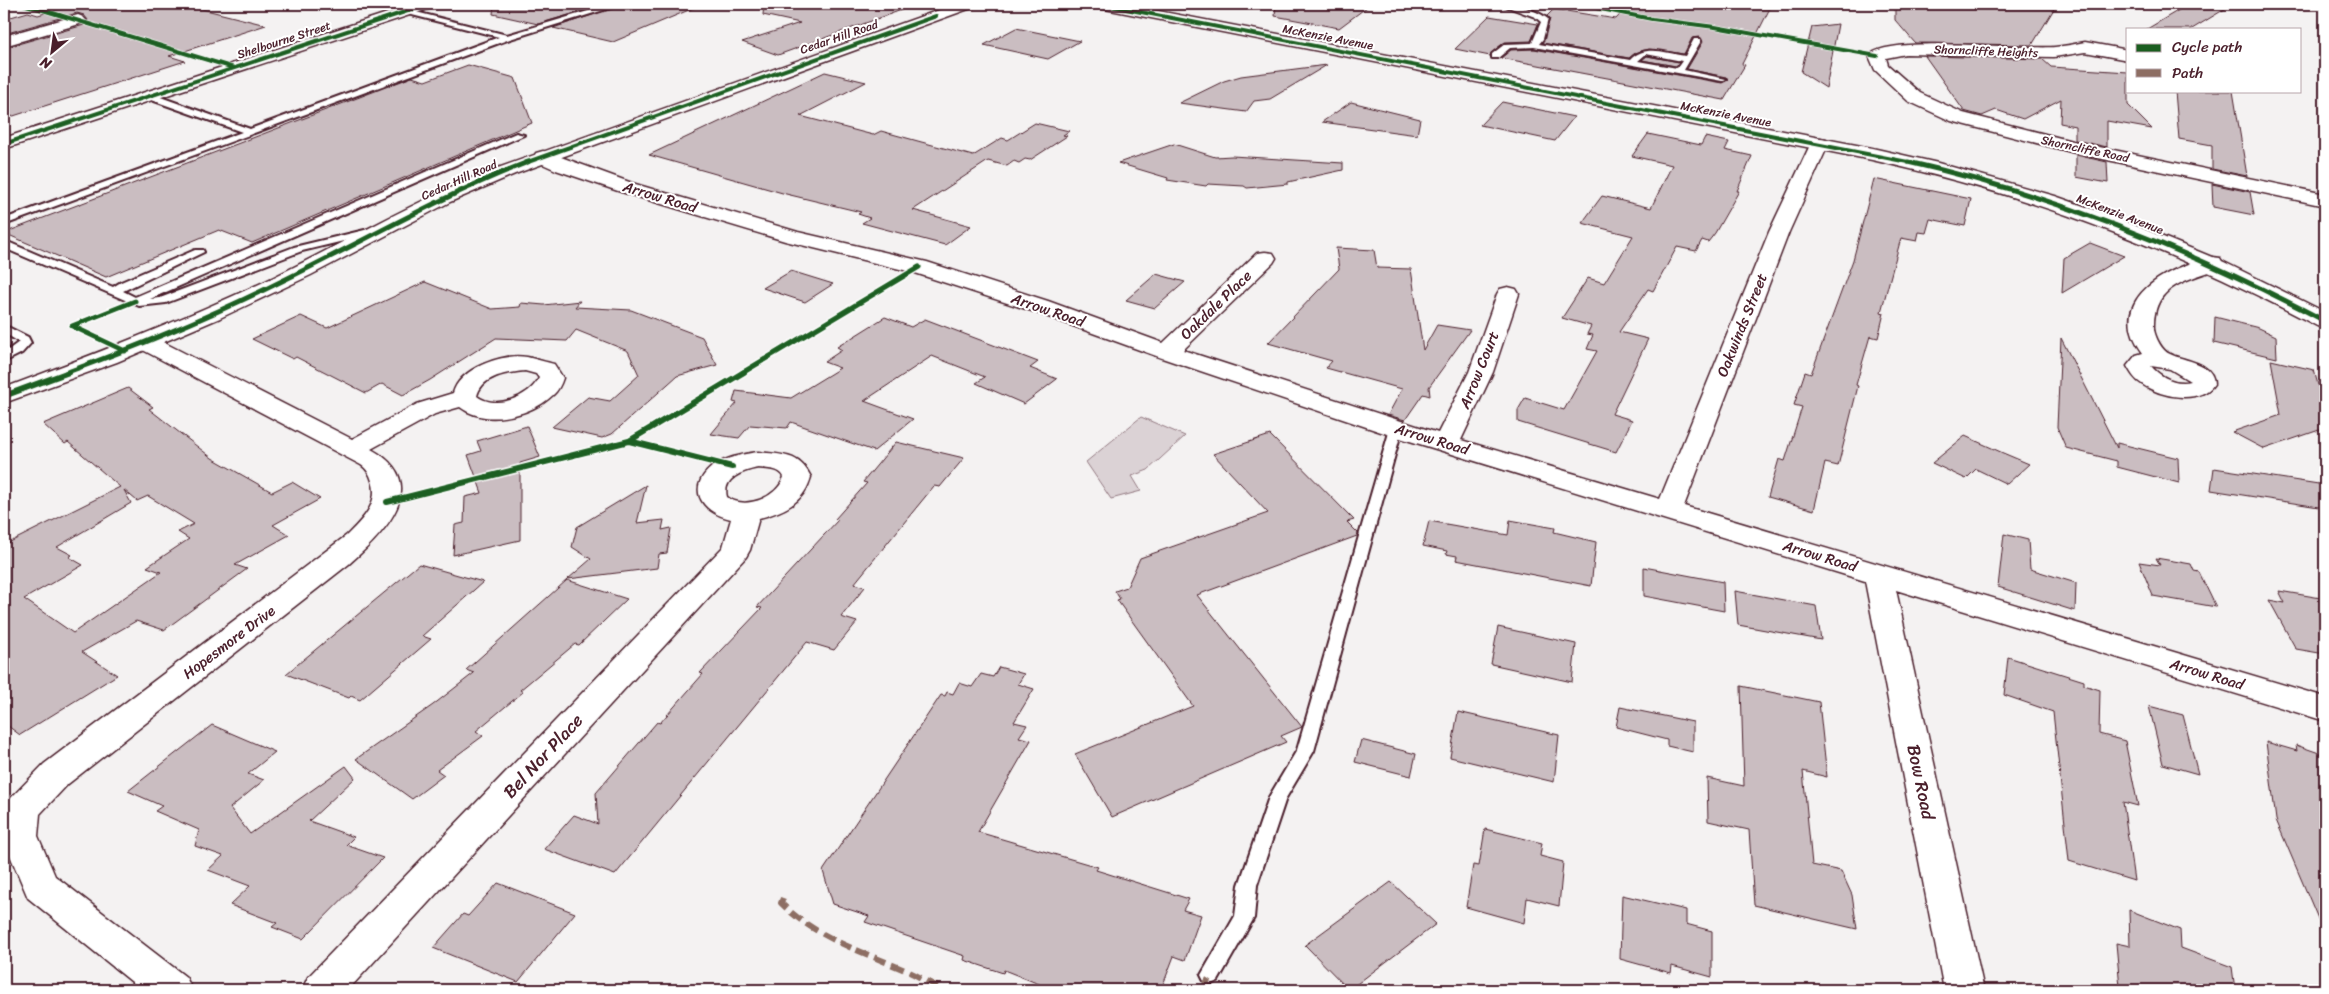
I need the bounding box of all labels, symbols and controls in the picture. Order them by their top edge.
street label: Cedar Hill Road [797,13,882,61]
street label: Shelbourne Street [234,14,334,66]
street label: McKenzie Avenue [1281,17,1375,57]
north arrow [28,28,78,78]
legend [2126,28,2302,92]
text: Cycle path [2172,34,2243,60]
street label: Shorncliffe Heights [1933,38,2039,64]
text: N [35,50,57,77]
text: Path [2172,60,2203,86]
street label: McKenzie Avenue [1679,94,1773,134]
street label: Shorncliffe Road [2039,129,2133,169]
street label: Cedar Hill Road [417,153,501,207]
street label: Arrow Road [619,173,701,221]
street label: McKenzie Avenue [2073,187,2167,241]
street label: Oakdale Place [1174,263,1258,346]
street label: Oakwinds Street [1709,269,1775,381]
street label: Arrow Road [1007,285,1089,335]
street label: Arrow Court [1451,327,1507,414]
street label: Arrow Road [1391,415,1473,463]
street label: Arrow Road [1779,532,1861,580]
street label: Hopesmore Drive [177,598,281,686]
street label: Arrow Road [2166,650,2248,698]
street label: Bel Nor Place [495,706,591,806]
street label: Bow Road [1897,741,1945,824]

